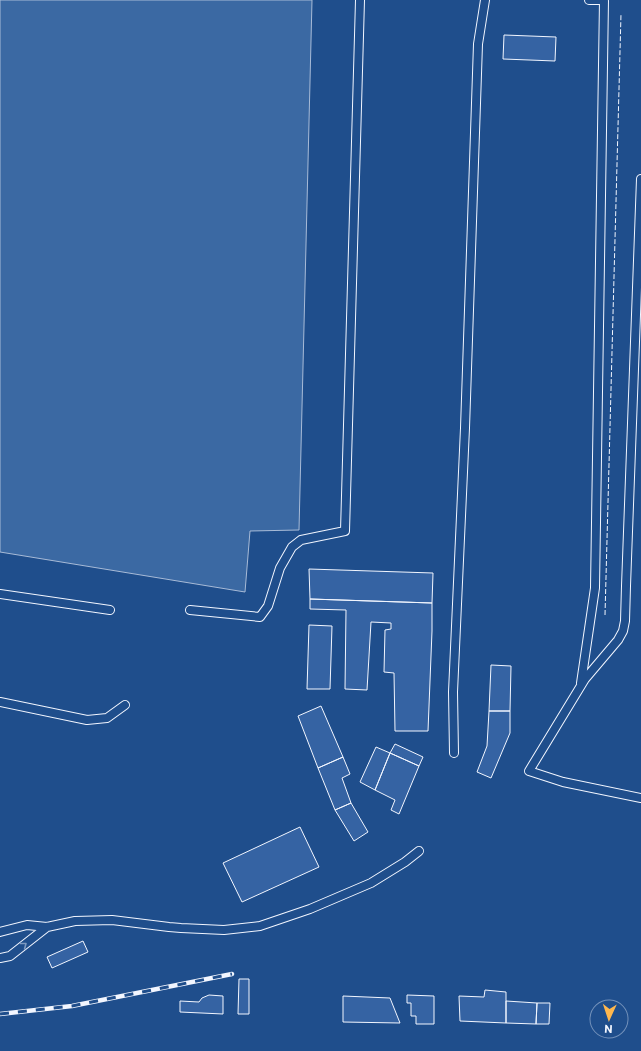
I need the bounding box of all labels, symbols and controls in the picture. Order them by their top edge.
one-way arrow [20,942,27,949]
north arrow [589,999,629,1039]
text: N [604,1023,613,1036]

